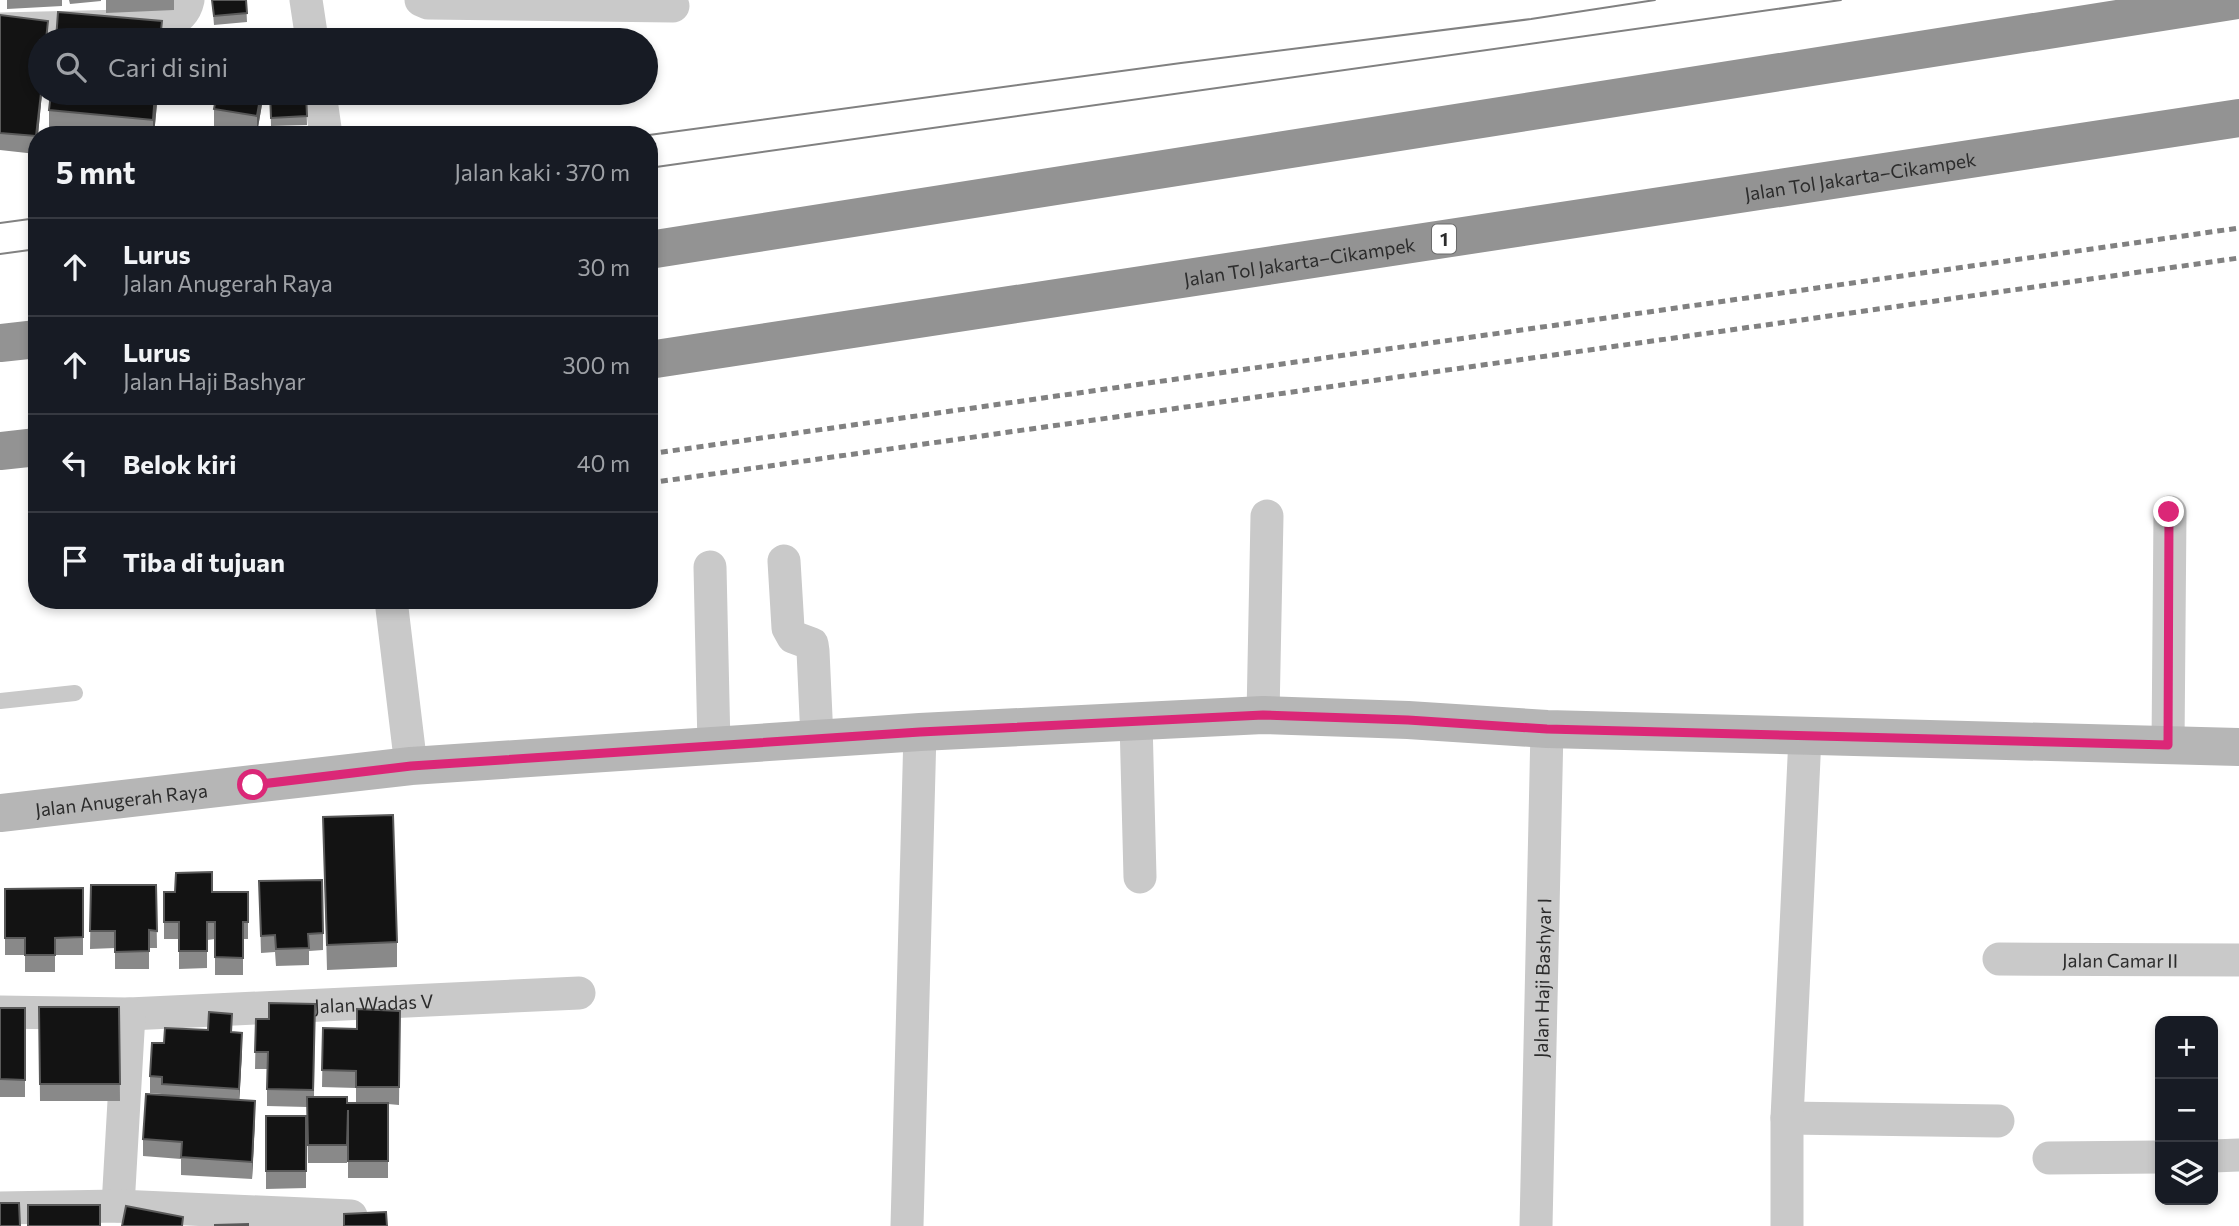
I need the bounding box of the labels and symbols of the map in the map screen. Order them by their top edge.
street label: Jalan Tol Jakarta–Cikampek [1743,147,1977,205]
road number: 1 [1432,225,1456,254]
street label: Jalan Tol Jakarta–Cikampek [1182,232,1417,290]
route end [2153,496,2184,527]
route start [237,769,268,800]
street label: Jalan Anugerah Raya [34,778,209,820]
street label: Jalan Haji Bashyar I [1528,898,1555,1058]
street label: Jalan Camar II [2062,948,2178,971]
street label: Jalan Wadas V [314,988,434,1017]

